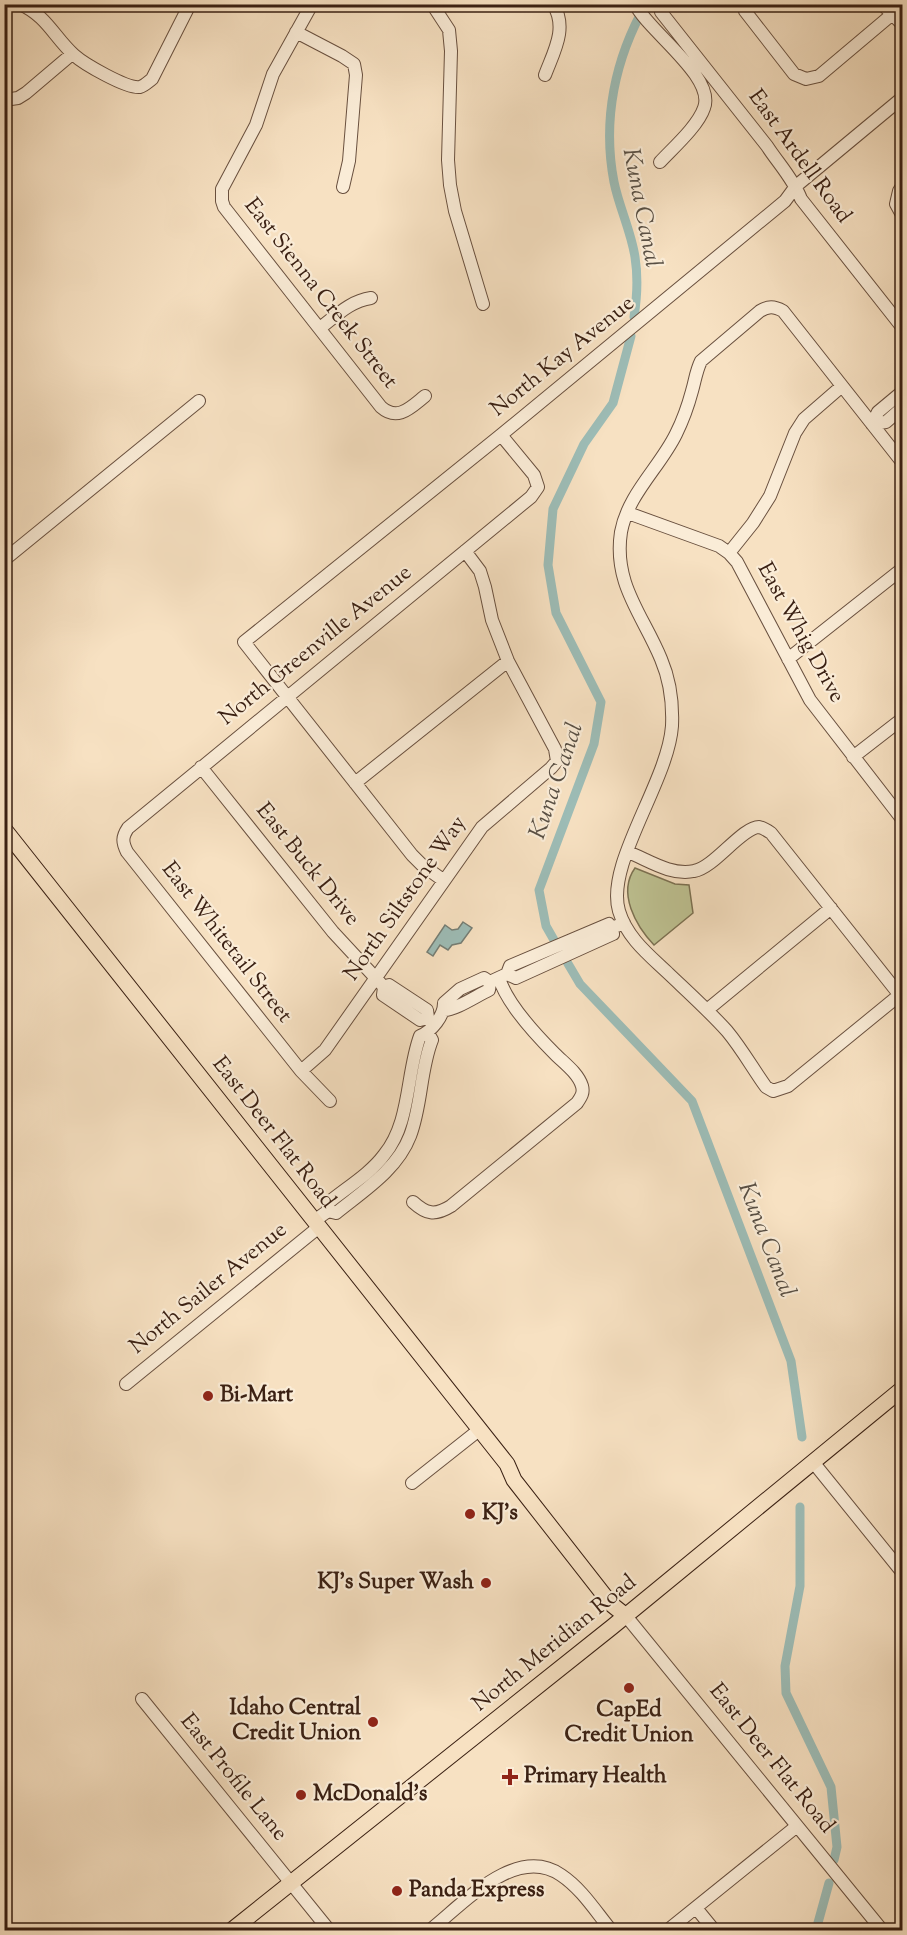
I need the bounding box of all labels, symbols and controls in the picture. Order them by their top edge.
street label: East Ardell Road [739,83,859,231]
water label: Kuna Canal [613,145,669,271]
street label: East Sienna Creek Street [235,192,405,396]
street label: North Kay Avenue [484,289,642,425]
street label: East Whig Drive [748,557,852,709]
street label: North Greenville Avenue [213,558,419,734]
water label: Kuna Canal [521,718,593,844]
street label: East Buck Drive [247,797,367,933]
street label: North Siltstone Way [337,810,475,988]
street label: East Whitetail Street [153,856,300,1031]
street label: East Deer Flat Road [203,1050,343,1216]
water label: Kuna Canal [728,1177,804,1303]
street label: North Sailer Avenue [123,1215,295,1363]
place label: Bi-Mart [220,1380,293,1412]
marker: Bi-Mart [201,1389,215,1403]
place label: KJ's [482,1498,518,1530]
marker: KJ's [463,1507,477,1521]
place label: KJ's Super Wash [318,1567,474,1599]
street label: North Meridian Road [466,1568,644,1720]
marker: KJ's Super Wash [479,1576,493,1590]
street label: East Deer Flat Road [700,1677,842,1841]
marker: CapEd Credit Union [622,1681,636,1695]
place label: Idaho Central Credit Union [230,1693,362,1750]
place label: CapEd Credit Union [565,1695,693,1752]
street label: East Profile Lane [172,1707,294,1849]
marker: Idaho Central Credit Union [366,1715,380,1729]
place label: Primary Health [524,1761,667,1793]
marker: Primary Health [501,1768,519,1786]
place label: McDonald's [313,1779,428,1811]
marker: McDonald's [294,1788,308,1802]
place label: Panda Express [409,1875,545,1907]
marker: Panda Express [390,1884,404,1898]

